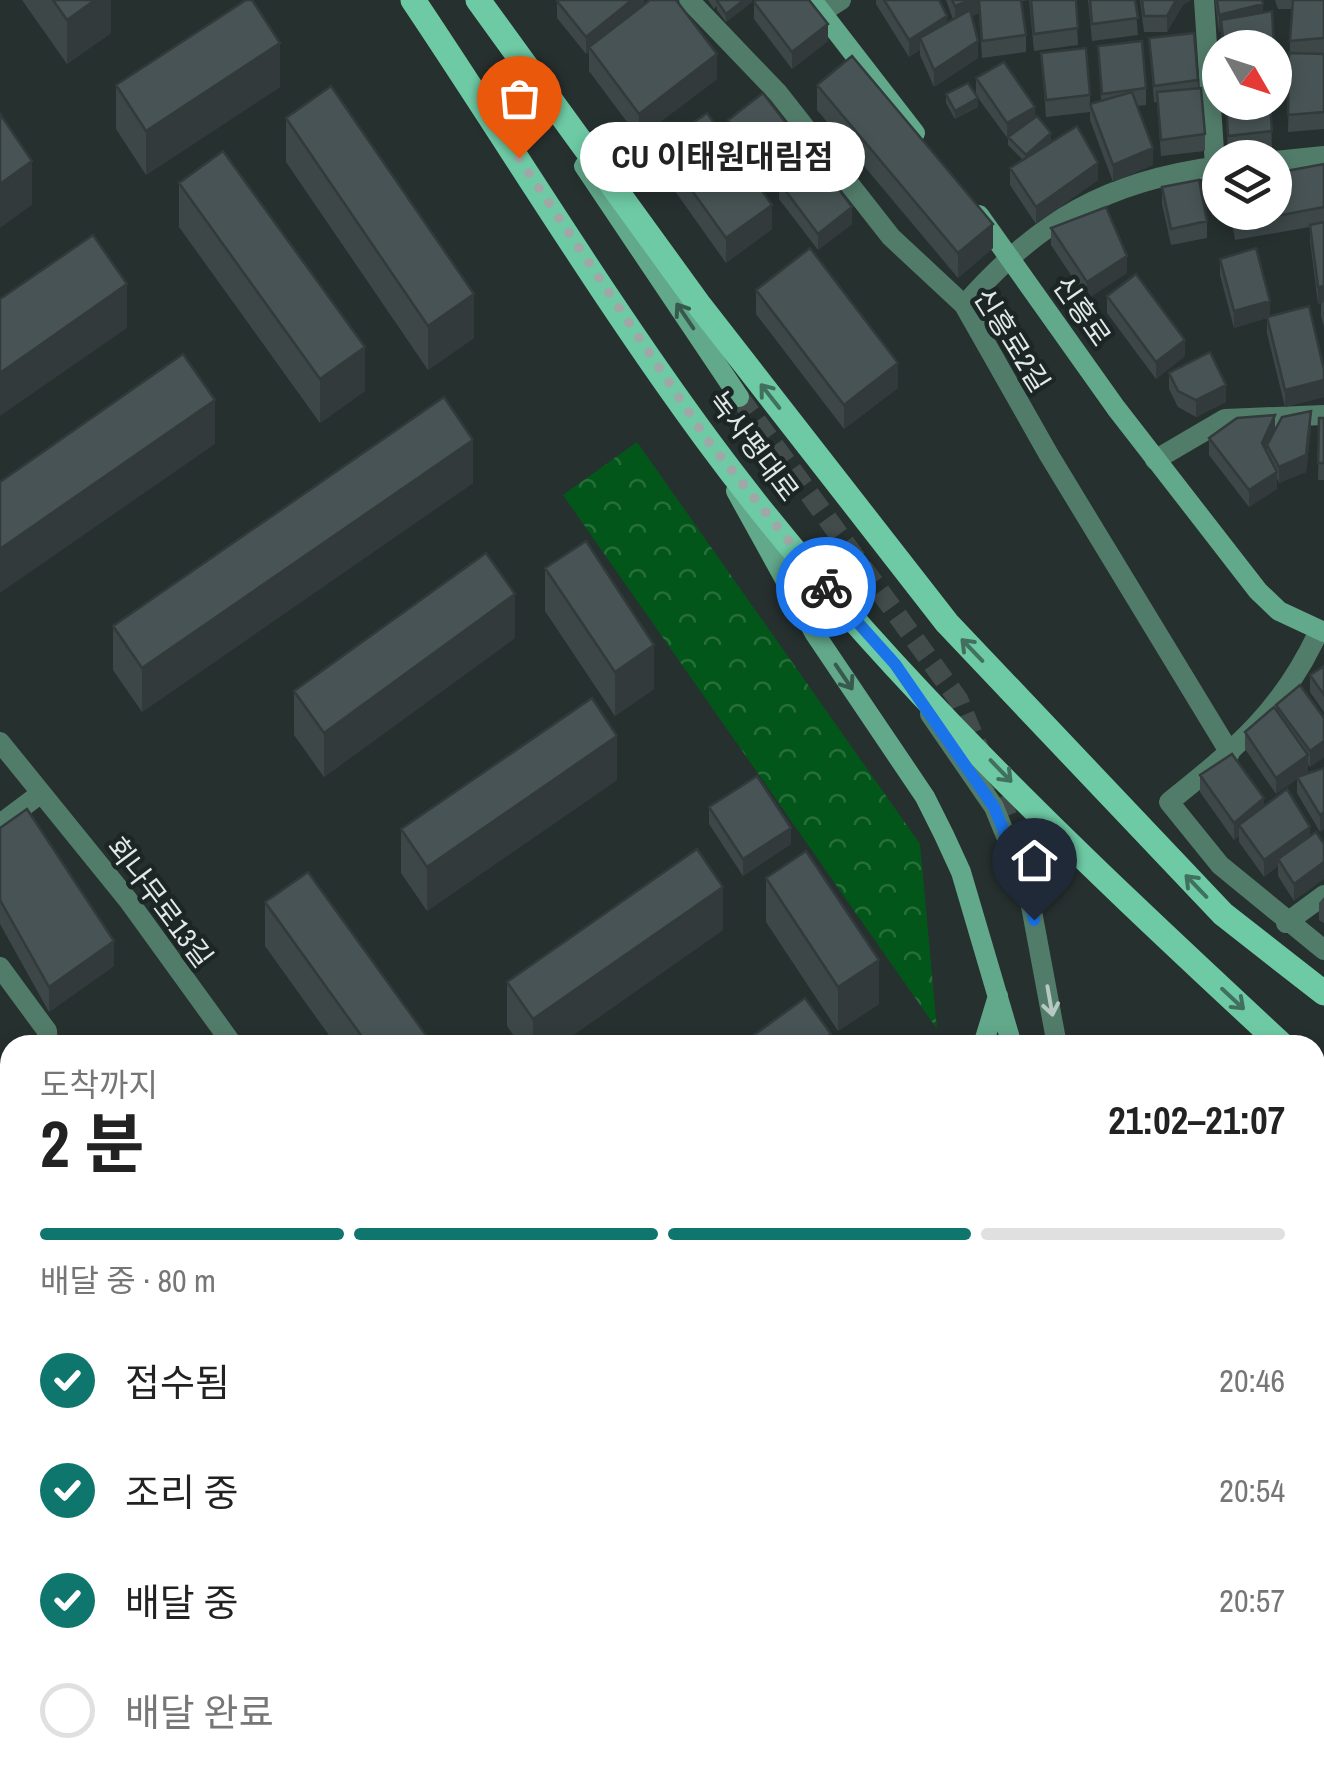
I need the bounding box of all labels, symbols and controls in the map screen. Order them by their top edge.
north arrow [1202,30,1292,120]
map controls [1202,30,1292,230]
pin [477,56,562,159]
icon: bag [492,71,547,126]
callout: CU 이태원대림점 [579,123,864,193]
text: CU 이태원대림점 [612,135,833,178]
button: layers [1202,140,1292,230]
street label: 신흥로 [1044,268,1120,354]
street label: 신흥로2길 [965,281,1059,399]
one-way arrow [675,303,695,330]
street label: 녹사평대로 [700,383,808,509]
one-way arrow [760,383,781,410]
courier [776,537,876,637]
icon: bike [799,560,854,615]
one-way arrow [961,638,984,663]
one-way arrow [833,663,854,691]
one-way arrow [989,759,1013,783]
pin [992,818,1077,921]
street label: 회나무로13길 [98,829,222,975]
icon: home [1007,833,1062,888]
one-way arrow [1184,874,1208,898]
one-way arrow [1041,984,1060,1017]
one-way arrow [1220,987,1244,1011]
text: 도착까지 [40,1063,158,1106]
text: 21:02–21:07 [1108,1095,1285,1146]
text: 2 분 [40,1100,144,1187]
text: 배달 중 · 80 m [40,1259,216,1302]
icon: check [40,1353,95,1408]
text: 접수됨 [125,1357,230,1408]
text: 20:46 [1219,1359,1285,1402]
icon: check [40,1463,95,1518]
text: 조리 중 [125,1467,239,1518]
text: 20:54 [1219,1469,1285,1512]
icon: check [40,1573,95,1628]
text: 배달 중 [125,1577,239,1628]
text: 20:57 [1219,1579,1285,1622]
text: 배달 완료 [125,1687,274,1738]

